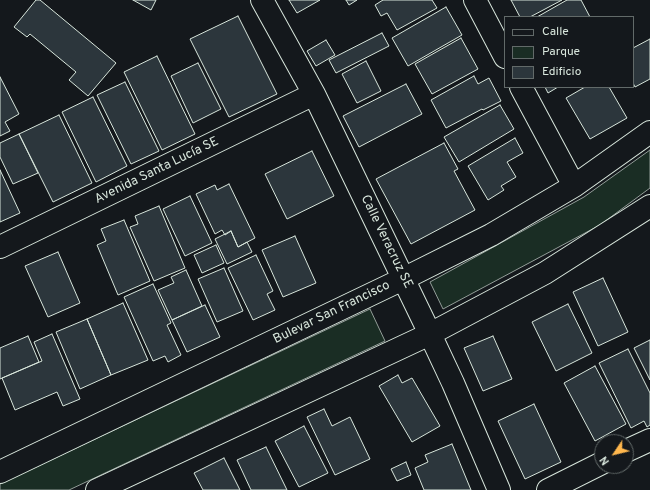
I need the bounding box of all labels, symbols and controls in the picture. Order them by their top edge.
legend [504,16,634,88]
text: Calle [542,24,569,40]
text: Parque [542,44,580,60]
text: Edificio [542,64,581,80]
street label: Avenida Santa Lucía SE [92,134,222,208]
street label: Calle Veracruz SE [357,193,415,291]
street label: Bulevar San Francisco [271,278,393,348]
north arrow [594,434,634,474]
text: N [597,453,613,468]

